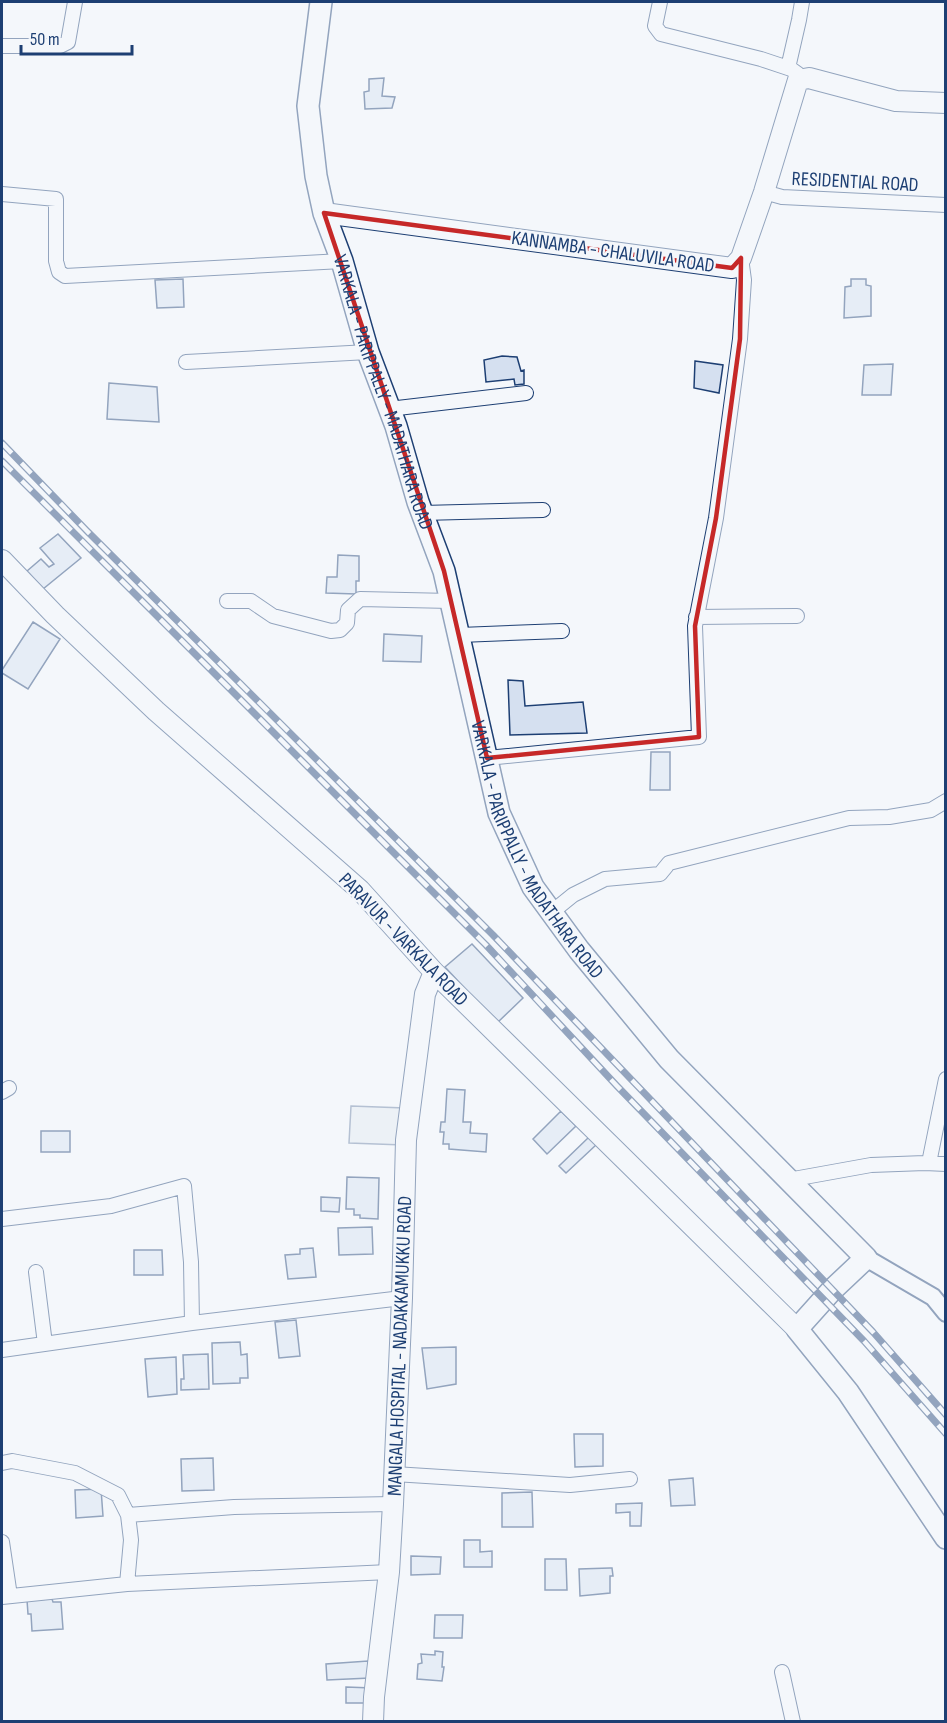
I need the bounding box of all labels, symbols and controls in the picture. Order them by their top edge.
scale bar [21,18,132,56]
text: 50 m [30,29,60,50]
street label: RESIDENTIAL ROAD [791,167,919,197]
street label: KANNAMBA - CHALUVILA ROAD [510,226,716,278]
street label: VARKALA - PARIPPALLY - MADATHARA ROAD [328,252,438,533]
street label: VARKALA - PARIPPALLY - MADATHARA ROAD [465,718,608,984]
street label: PARAVUR - VARKALA ROAD [334,868,473,1011]
street label: MANGALA HOSPITAL - NADAKKAMUKKU ROAD [383,1196,417,1496]

